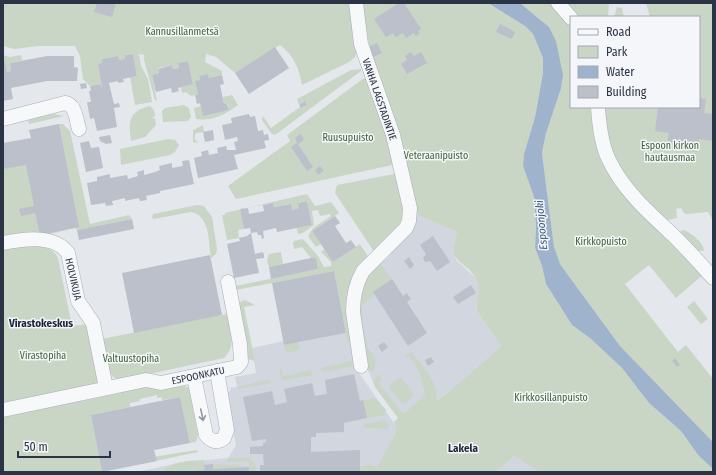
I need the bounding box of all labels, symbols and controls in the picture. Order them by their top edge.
legend [570,16,700,108]
text: Road [606,25,631,39]
park label: Kannusillanmetsä [145,26,219,38]
text: Park [606,45,628,59]
street label: VANHA LAGSTADINTIE [359,57,399,142]
text: Water [606,65,635,79]
text: Building [606,85,647,99]
park label: Ruusupuisto [322,132,374,144]
park label: Espoon kirkon hautausmaa [641,140,699,164]
park label: Veteraanipuisto [404,150,468,162]
water label: Espoonjoki [533,199,550,250]
park label: Kirkkopuisto [575,236,627,248]
street label: HOLVIKUJA [62,257,84,302]
district label: Virastokeskus [8,317,73,330]
park label: Virastopiha [20,350,66,362]
park label: Valtuustopiha [103,353,159,365]
street label: ESPOONKATU [171,364,226,387]
park label: Kirkkosillanpuisto [514,392,588,404]
one-way arrow [198,408,206,421]
scale bar [18,433,110,459]
text: 50 m [24,440,48,454]
district label: Lakela [448,442,479,455]

